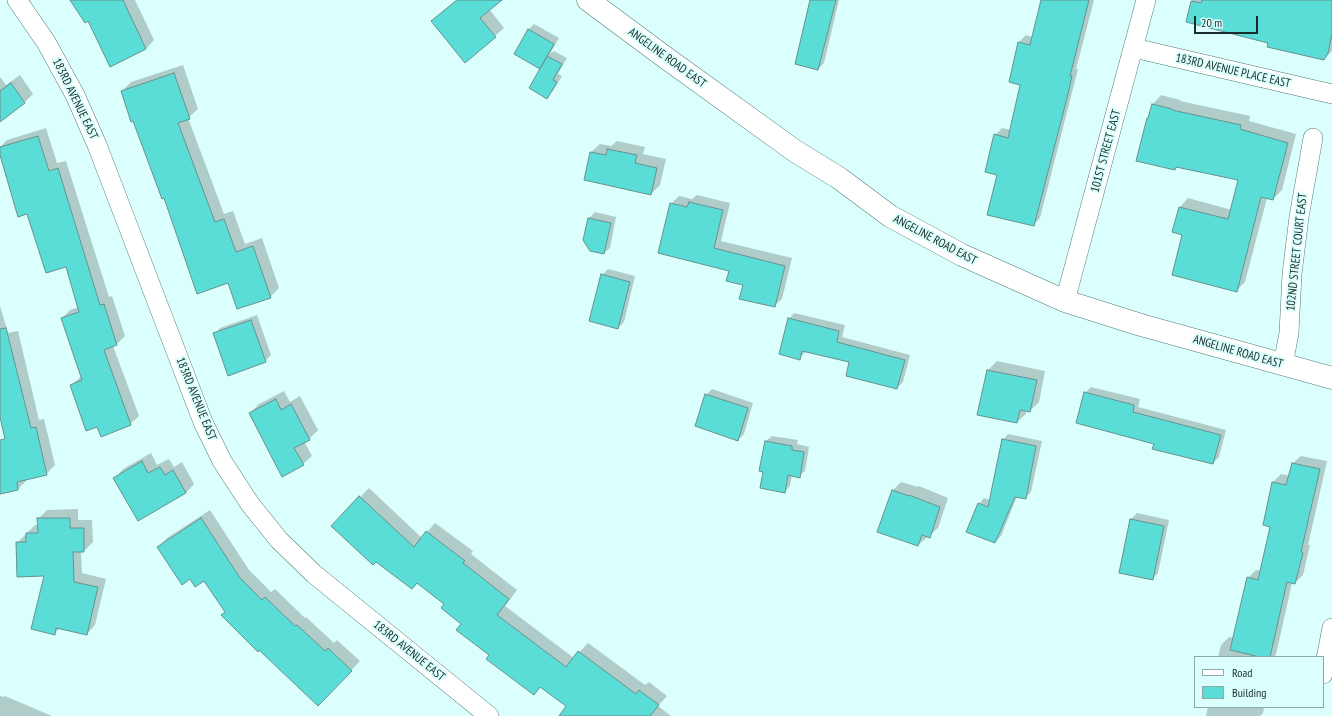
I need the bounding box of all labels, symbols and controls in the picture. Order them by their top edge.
scale bar [1196,8,1260,34]
text: 20 m [1201,15,1222,30]
street label: ANGELINE ROAD EAST [625,25,709,91]
street label: 183RD AVENUE PLACE EAST [1174,51,1292,91]
street label: 183RD AVENUE EAST [49,56,101,142]
street label: 101ST STREET EAST [1088,108,1124,194]
street label: 102ND STREET COURT EAST [1284,192,1310,312]
street label: ANGELINE ROAD EAST [891,212,979,268]
street label: ANGELINE ROAD EAST [1191,332,1285,372]
street label: 183RD AVENUE EAST [173,355,219,443]
street label: 183RD AVENUE EAST [370,618,448,684]
legend [1194,656,1324,708]
text: Road [1232,665,1252,680]
text: Building [1232,685,1267,700]

